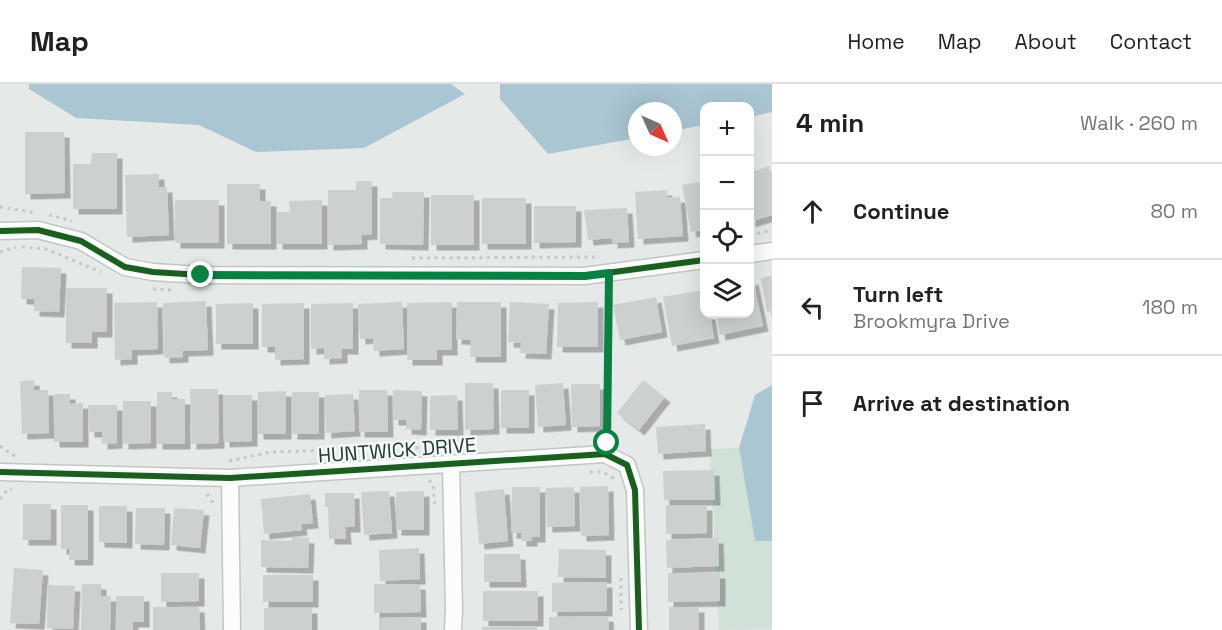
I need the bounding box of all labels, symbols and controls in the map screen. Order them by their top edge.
text: Map [30,23,89,59]
text: Home [847,28,905,55]
text: Map [938,28,982,55]
text: About [1015,28,1077,55]
text: Contact [1110,28,1192,55]
north arrow [628,102,682,156]
map controls [700,102,754,318]
button: + [700,102,754,156]
text: 4 min [796,106,864,140]
text: Walk · 260 m [1080,110,1198,136]
button: − [700,156,754,210]
icon: ahead [796,195,829,228]
text: Continue [853,197,949,225]
text: 80 m [1150,198,1198,224]
button: locate [700,210,754,264]
route end [187,261,213,287]
button: layers [700,264,754,318]
text: Turn left [853,280,943,308]
icon: left [796,291,829,324]
text: 180 m [1142,294,1198,320]
text: Brookmyra Drive [853,308,1010,334]
icon: arrive [796,387,829,420]
text: Arrive at destination [853,389,1070,417]
route start [593,429,619,455]
street label: HUNTWICK DRIVE [317,432,477,468]

